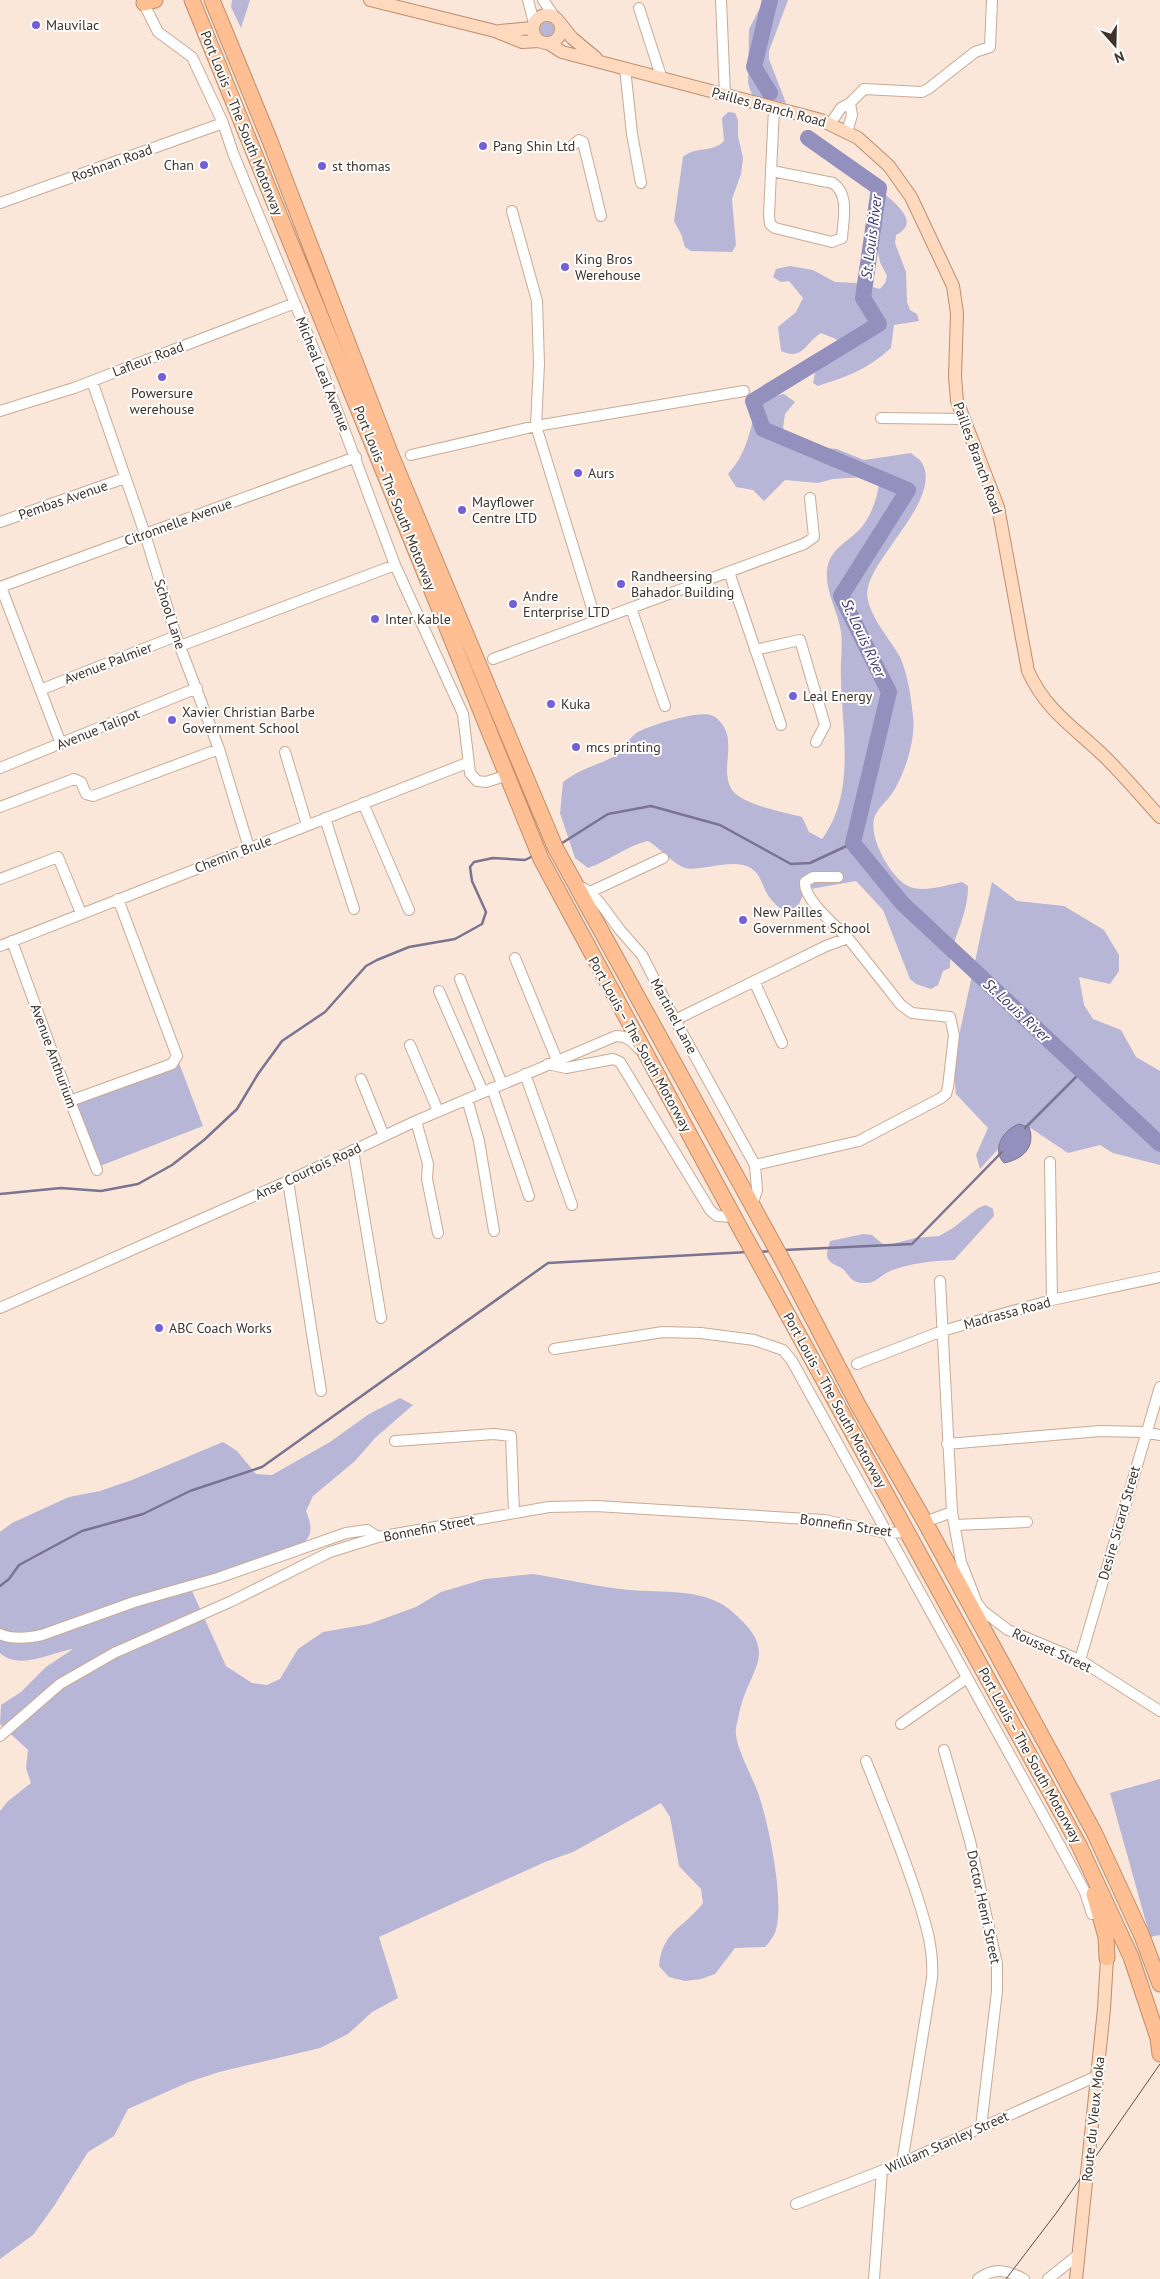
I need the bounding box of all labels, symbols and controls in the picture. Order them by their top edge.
place label: Mauvilac [46,16,99,34]
marker: Mauvilac [30,19,42,31]
north arrow [1090,20,1140,70]
street label: Port Louis – The South Motorway [197,28,288,218]
text: N [1112,47,1127,67]
street label: Pailles Branch Road [710,83,828,131]
place label: Pang Shin Ltd [493,137,575,155]
street label: Roshnan Road [69,140,155,186]
marker: Pang Shin Ltd [477,140,489,152]
place label: Chan [164,156,194,174]
place label: st thomas [332,157,391,175]
marker: Chan [198,159,210,171]
marker: st thomas [316,160,328,172]
water label: St. Louis River [856,193,886,280]
place label: King Bros Werehouse [575,250,641,284]
marker: King Bros Werehouse [559,261,571,273]
street label: Micheal Leal Avenue [292,314,354,434]
street label: Lafleur Road [110,337,186,381]
marker: Powersure werehouse [156,371,168,383]
place label: Powersure werehouse [130,384,194,418]
street label: Pailles Branch Road [949,400,1007,516]
street label: Port Louis – The South Motorway [350,403,441,593]
place label: Aurs [588,464,614,482]
marker: Aurs [572,467,584,479]
street label: Pembas Avenue [16,476,110,524]
place label: Mayflower Centre LTD [472,493,537,527]
street label: Citronnelle Avenue [122,494,234,550]
marker: Mayflower Centre LTD [456,504,468,516]
place label: Randheersing Bahador Building [631,567,734,601]
street label: School Lane [150,577,190,651]
marker: Randheersing Bahador Building [615,578,627,590]
place label: Andre Enterprise LTD [523,587,610,621]
water label: St. Louis River [838,596,891,681]
marker: Andre Enterprise LTD [507,598,519,610]
place label: Inter Kable [385,610,451,628]
marker: Inter Kable [369,613,381,625]
street label: Avenue Palmier [61,638,155,688]
place label: Leal Energy [803,687,873,705]
marker: Leal Energy [787,690,799,702]
place label: Kuka [561,695,590,713]
marker: Kuka [545,698,557,710]
place label: Xavier Christian Barbe Government School [182,703,315,737]
street label: Avenue Talipot [54,704,142,754]
marker: Xavier Christian Barbe Government School [166,714,178,726]
place label: mcs printing [586,738,661,756]
marker: mcs printing [570,741,582,753]
street label: Chemin Brule [192,831,274,877]
place label: New Pailles Government School [753,903,870,937]
marker: New Pailles Government School [737,914,749,926]
street label: Port Louis – The South Motorway [584,953,696,1135]
water label: St. Louis River [980,974,1055,1047]
street label: Martinel Lane [647,975,701,1057]
street label: Avenue Anthurium [27,1001,81,1111]
street label: Anse Courtois Road [252,1138,364,1204]
street label: Madrassa Road [962,1293,1052,1333]
street label: Port Louis – The South Motorway [779,1309,891,1491]
place label: ABC Coach Works [169,1319,272,1337]
marker: ABC Coach Works [153,1322,165,1334]
street label: Desire Sicard Street [1094,1464,1144,1582]
street label: Bonnefin Street [382,1510,477,1546]
street label: Bonnefin Street [799,1510,893,1540]
street label: Rousset Street [1009,1624,1095,1676]
street label: Port Louis – The South Motorway [974,1664,1086,1846]
street label: Doctor Henri Street [963,1849,1005,1966]
street label: Route du Vieux Moka [1077,2056,1109,2182]
street label: William Stanley Street [883,2107,1011,2177]

